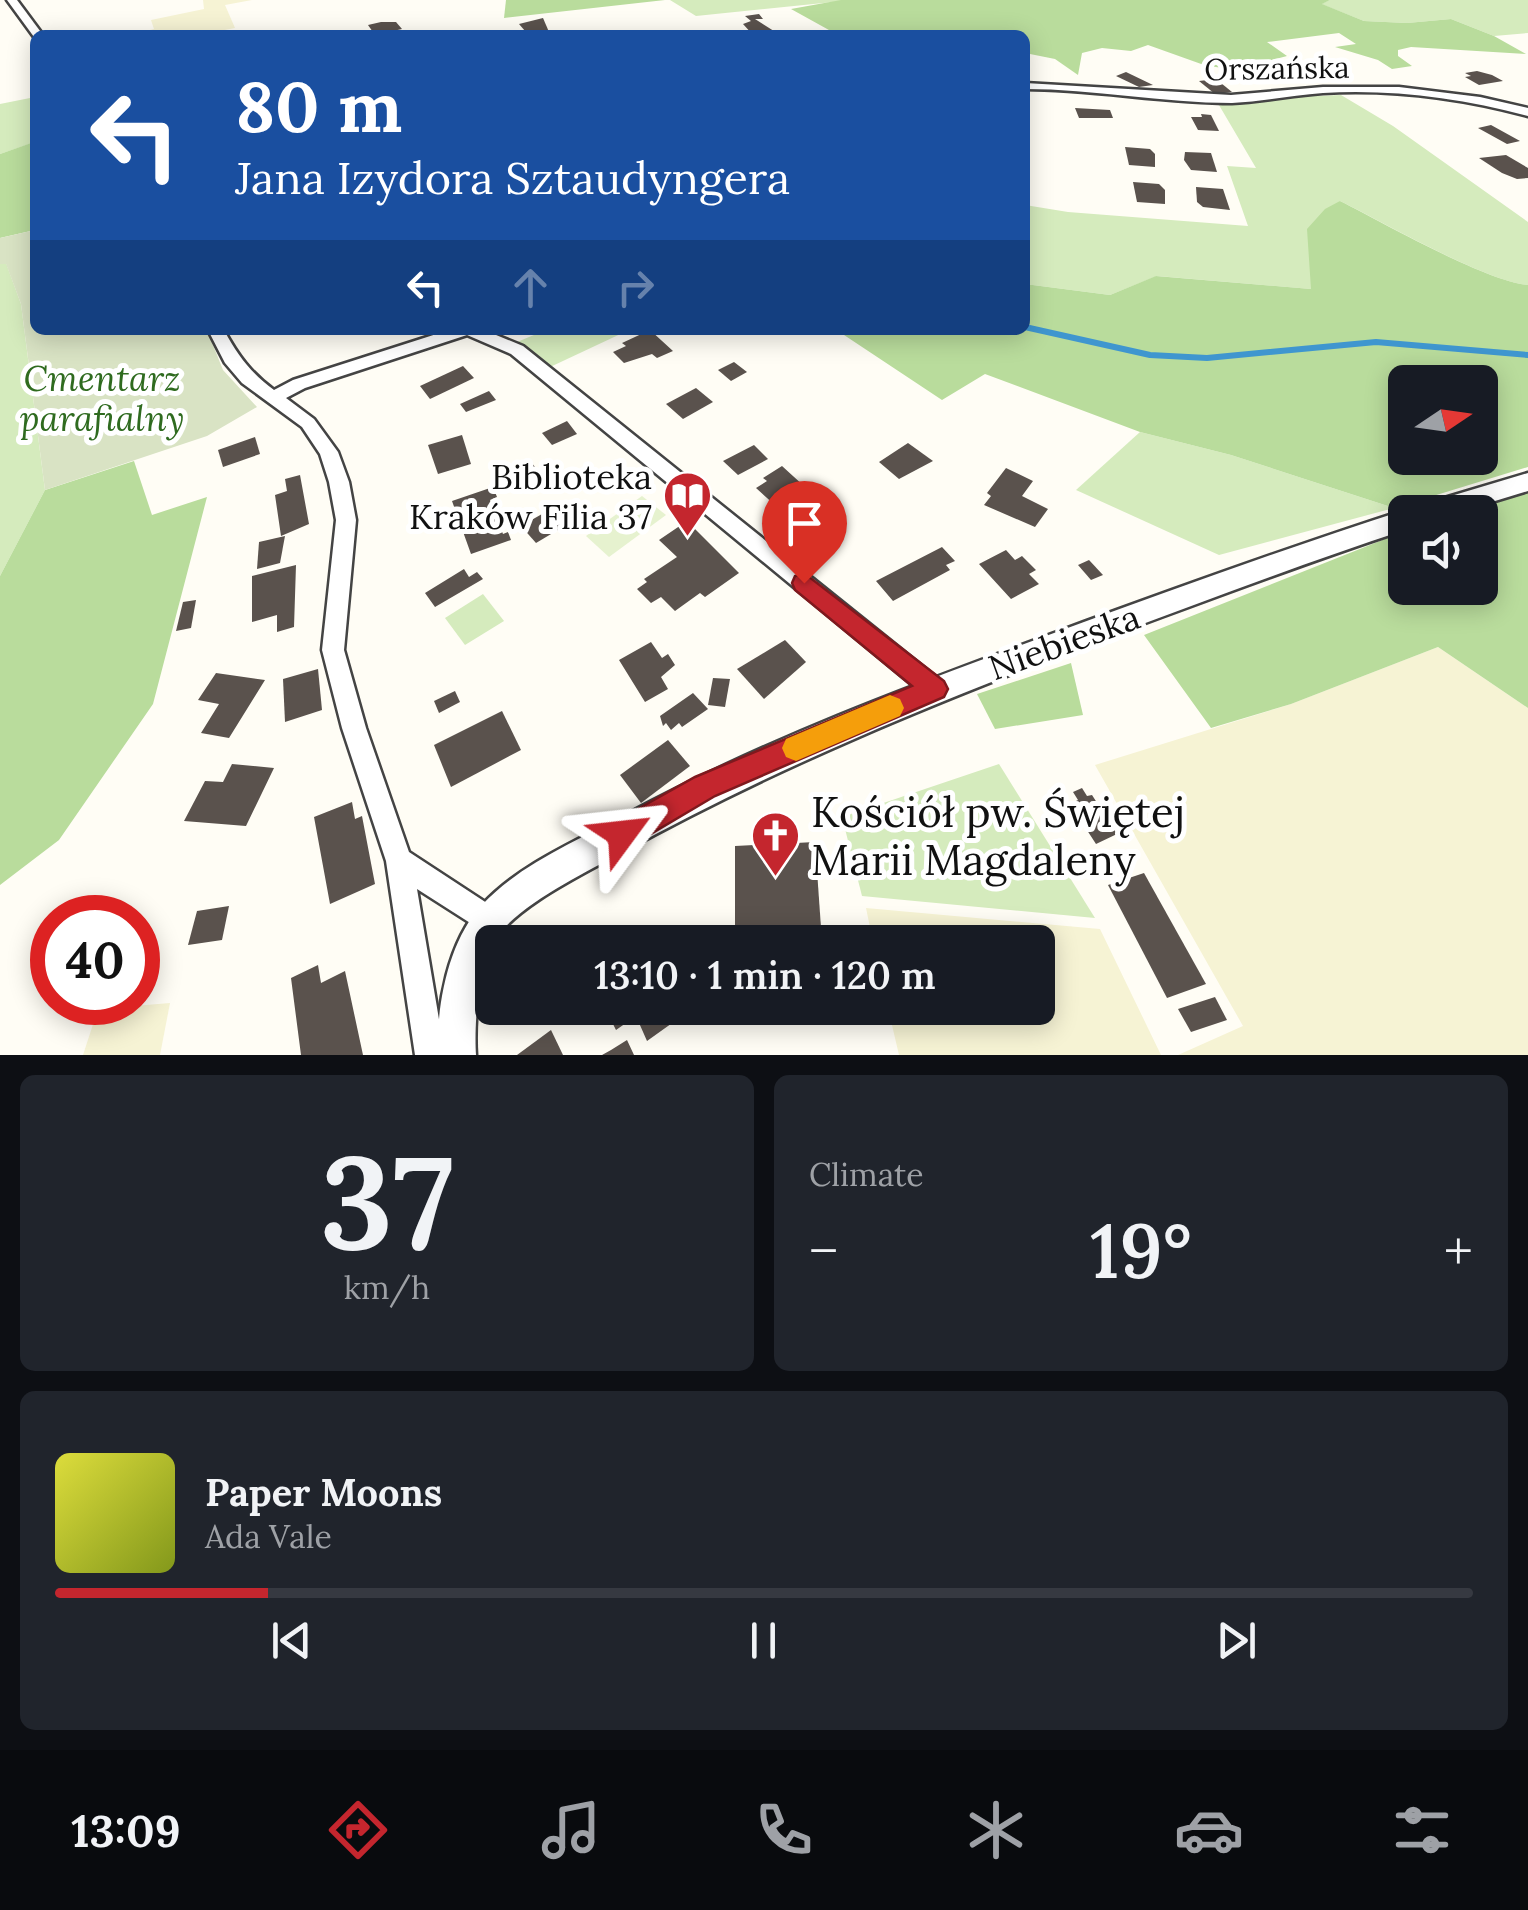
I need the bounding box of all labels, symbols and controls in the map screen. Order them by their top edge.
street label: Orszańska [1204,48,1350,88]
text: 80 m [235,62,402,151]
icon: left [70,70,200,200]
text: Jana Izydora Sztaudyngera [235,149,790,206]
icon: left [398,260,453,315]
icon: ahead [503,260,558,315]
icon: right [608,260,663,315]
park label: Cmentarz parafialny [20,356,184,441]
north arrow [1388,365,1498,475]
map controls [1388,365,1498,605]
place label: Biblioteka Kraków Filia 37 [409,454,652,539]
library icon: Biblioteka Kraków Filia 37 [661,470,713,538]
pin [762,481,847,584]
button: sound [1388,495,1498,605]
icon: arrive [777,496,832,551]
street label: Niebieska [982,594,1146,690]
position arrow [570,782,674,886]
place label: Kościół pw. Świętej Marii Magdaleny [811,785,1185,887]
church icon: Kościół pw. Świętej Marii Magdaleny [750,810,802,878]
speed limit sign: 40 [30,895,160,1025]
text: 13:10 · 1 min · 120 m [594,951,936,999]
text: 37 [320,1118,454,1285]
text: Climate [809,1154,924,1195]
text: 19° [1090,1203,1192,1299]
text: − [809,1216,838,1286]
text: + [1444,1216,1473,1286]
text: km/h [344,1267,430,1308]
text: Paper Moons [205,1468,442,1516]
text: Ada Vale [205,1516,332,1557]
icon: previous [264,1613,319,1668]
icon: pause [736,1613,791,1668]
icon: next [1209,1613,1264,1668]
icon: directions [323,1795,393,1865]
icon: music [536,1795,606,1865]
icon: phone [749,1795,819,1865]
icon: climate [961,1795,1031,1865]
icon: car [1174,1795,1244,1865]
icon: filters [1387,1795,1457,1865]
text: 13:09 [71,1802,181,1859]

